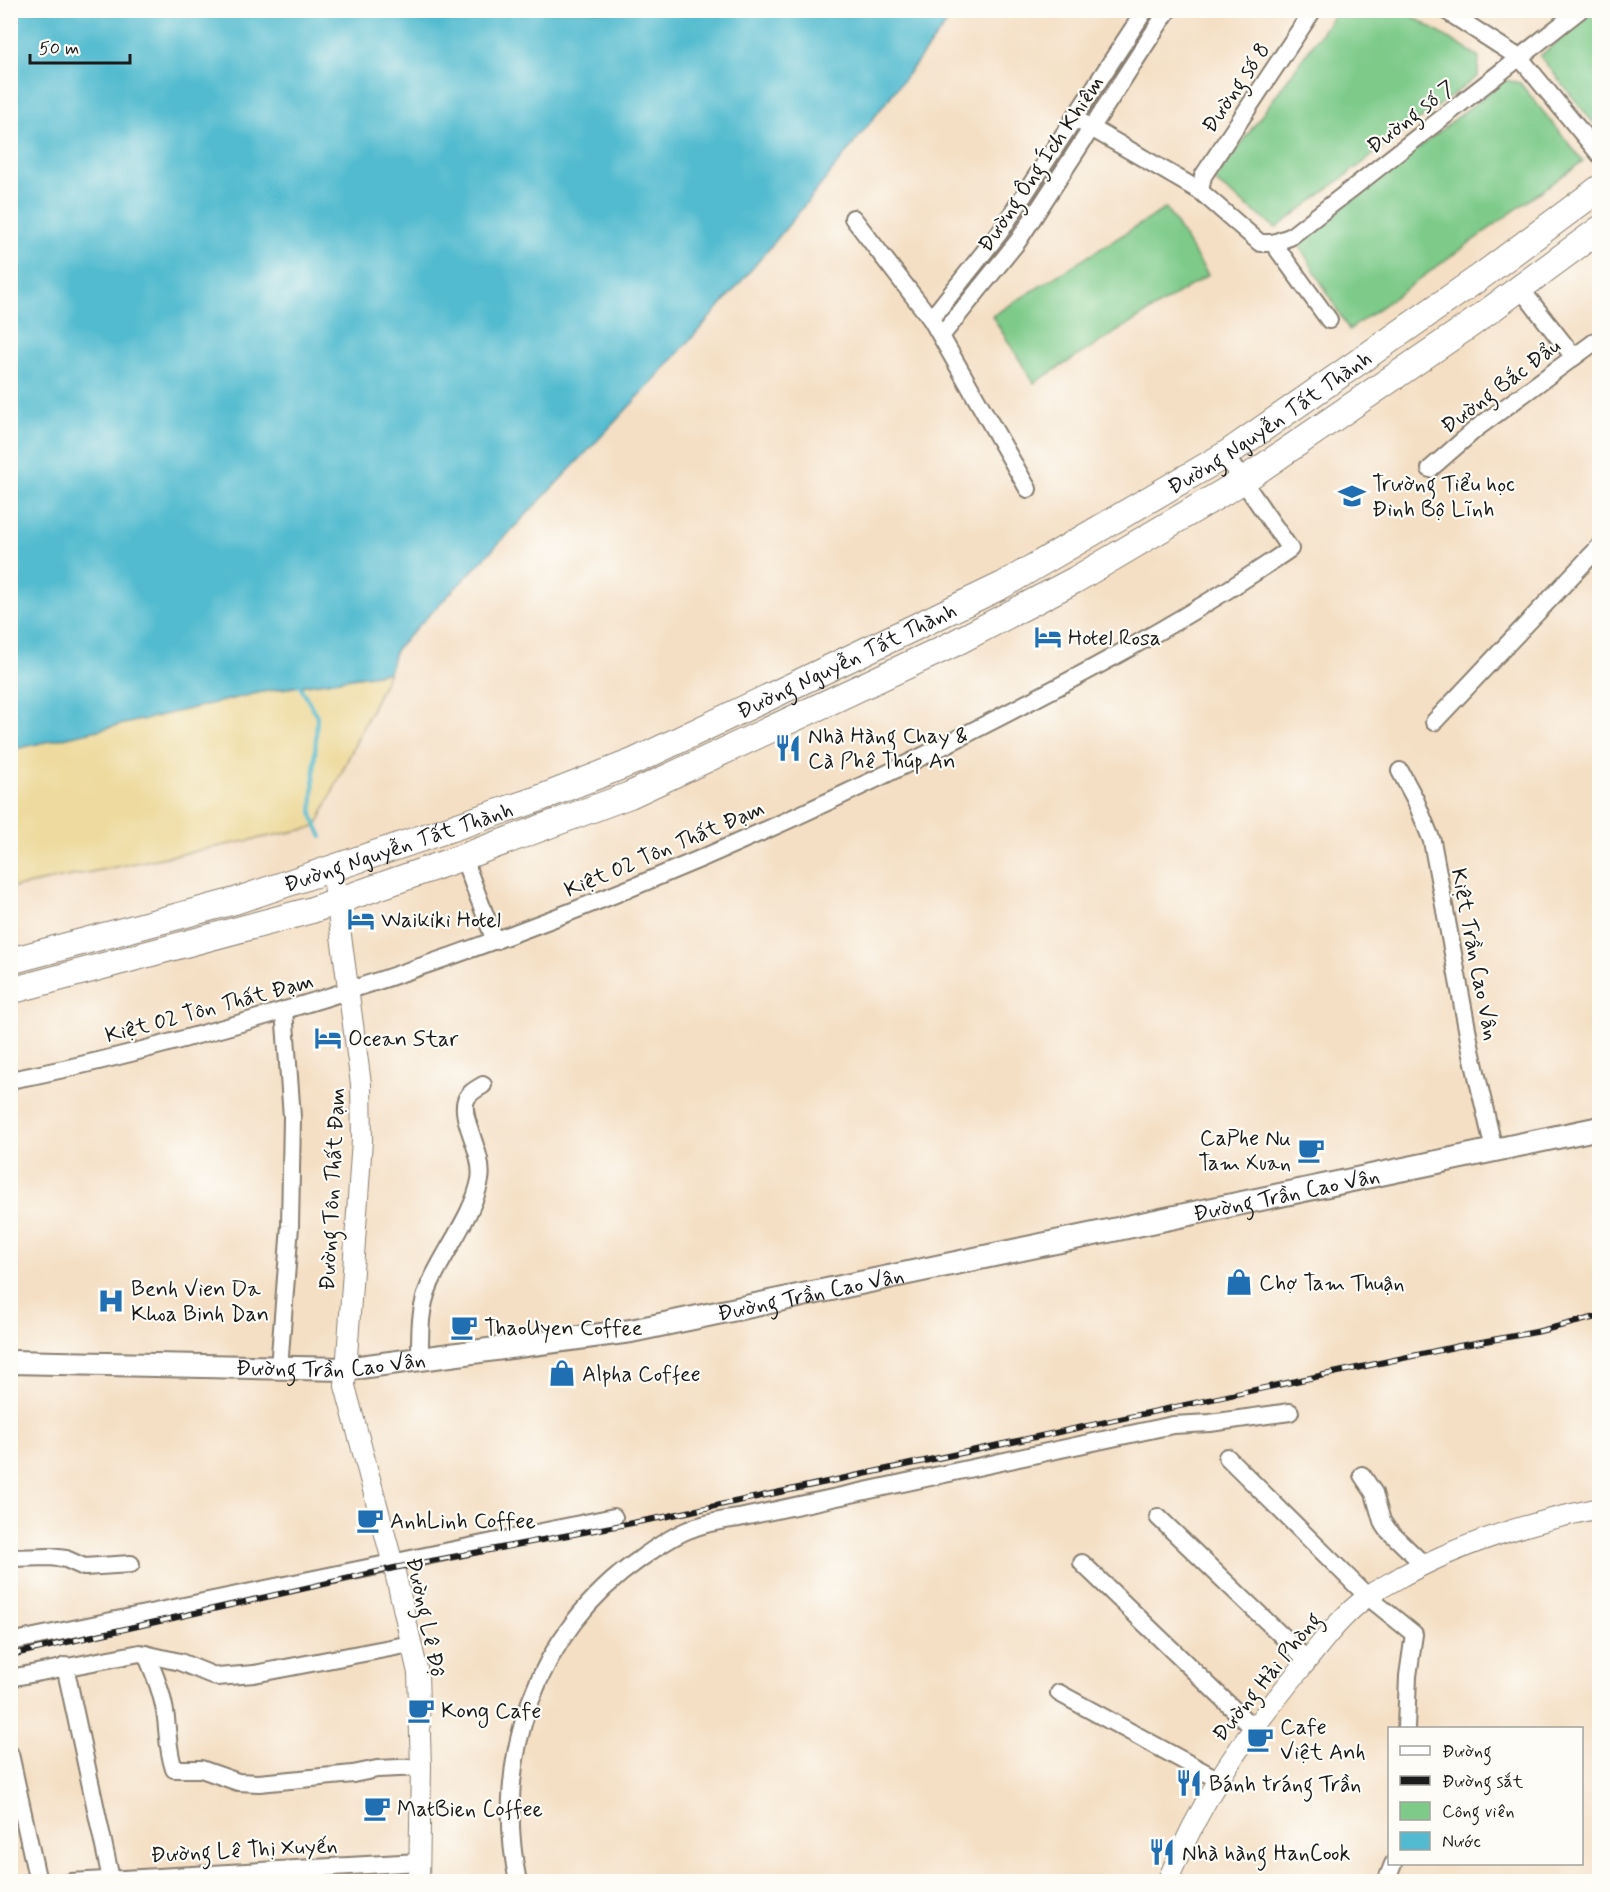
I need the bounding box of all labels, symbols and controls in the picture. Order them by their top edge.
scale bar [30,27,130,65]
text: 50 m [39,37,79,61]
street label: Đường số 8 [1196,37,1280,140]
street label: Đường Ông Ích Khiêm [971,70,1114,259]
street label: Đường số 7 [1362,74,1463,163]
street label: Đường Bắc Đẩu [1436,332,1568,443]
street label: Đường Nguyễn Tất Thành [1163,345,1378,502]
place label: Trường Tiểu học Đinh Bộ Lĩnh [1372,471,1515,524]
school or university icon: Trường Tiểu học Đinh Bộ Lĩnh [1337,481,1367,511]
street label: Đường Nguyễn Tất Thành [733,597,961,726]
hotel icon: Hotel Rosa [1033,622,1063,652]
place label: Hotel Rosa [1068,625,1161,653]
place label: Nhà Hàng Chay & Cà Phê Thúp An [808,723,968,776]
restaurant icon: Nhà Hàng Chay & Cà Phê Thúp An [773,733,803,763]
street label: Kiệt 02 Tôn Thất Đạm [561,795,769,905]
street label: Đường Nguyễn Tất Thành [281,796,517,900]
street label: Kiệt Trần Cao Vân [1444,866,1504,1043]
hotel icon: Waikiki Hotel [346,904,376,934]
place label: Waikiki Hotel [381,907,501,935]
street label: Kiệt 02 Tôn Thất Đạm [102,968,317,1050]
hotel icon: Ocean Star [313,1023,343,1053]
place label: Ocean Star [348,1026,459,1054]
street label: Đường Tôn Thất Đạm [314,1087,355,1291]
place label: CaPhe Nu Tam Xuan [1198,1125,1291,1178]
cafe icon: CaPhe Nu Tam Xuan [1296,1135,1326,1165]
street label: Đường Trần Cao Vân [1191,1163,1382,1229]
street label: Đường Trần Cao Vân [715,1262,907,1329]
shop icon: Chợ Tam Thuận [1224,1267,1254,1297]
place label: Chợ Tam Thuận [1259,1270,1405,1298]
place label: Benh Vien Da Khoa Binh Dan [131,1276,269,1329]
hospital icon: Benh Vien Da Khoa Binh Dan [96,1286,126,1316]
cafe icon: ThaoUyen Coffee [449,1312,479,1342]
place label: ThaoUyen Coffee [484,1315,643,1343]
street label: Đường Trần Cao Vân [236,1346,427,1387]
shop icon: Alpha Coffee [547,1358,577,1388]
place label: Alpha Coffee [582,1361,701,1389]
cafe icon: AnhLinh Coffee [355,1505,385,1535]
place label: AnhLinh Coffee [390,1508,536,1536]
street label: Đường Lê Độ [396,1555,451,1681]
street label: Đường Hải Phòng [1207,1607,1331,1750]
cafe icon: Kong Cafe [406,1695,436,1725]
place label: Kong Cafe [441,1698,541,1729]
place label: Cafe Việt Anh [1280,1714,1366,1767]
cafe icon: Cafe Việt Anh [1245,1724,1275,1754]
legend [1388,1727,1583,1865]
text: Đường [1442,1740,1492,1766]
restaurant icon: Bánh tráng Trần [1174,1768,1204,1798]
text: Đường sắt [1442,1770,1524,1796]
place label: Bánh tráng Trần [1209,1771,1361,1802]
cafe icon: MatBien Coffee [362,1793,392,1823]
place label: MatBien Coffee [397,1796,543,1824]
text: Công viên [1442,1800,1515,1826]
text: Nước [1442,1830,1481,1854]
street label: Đường Lê Thị Xuyến [150,1832,338,1873]
restaurant icon: Nhà hàng HanCook [1147,1837,1177,1867]
place label: Nhà hàng HanCook [1182,1840,1351,1871]

